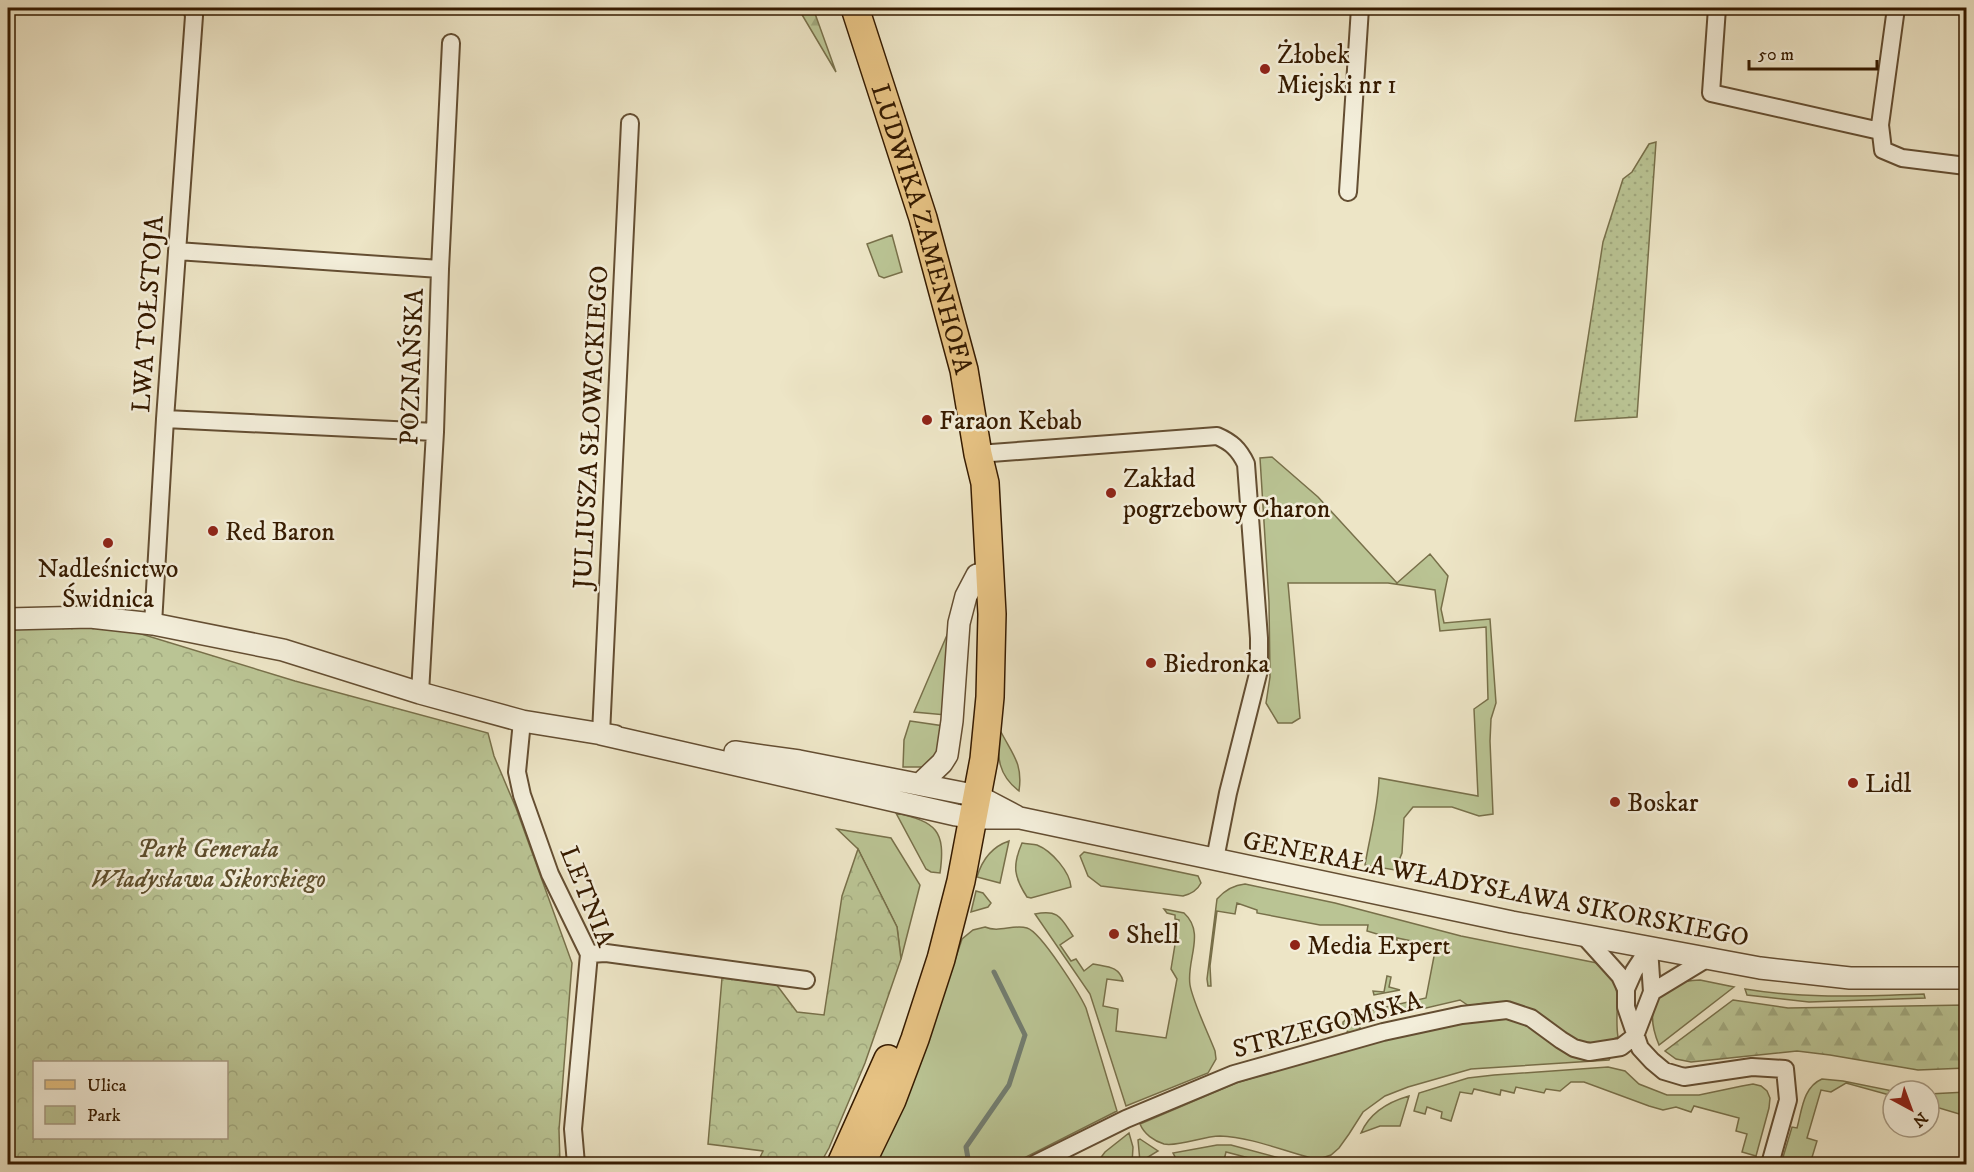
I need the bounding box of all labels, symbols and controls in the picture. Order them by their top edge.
scale bar [1749,33,1876,71]
place label: Żłobek Miejski nr 1 [1277,39,1397,102]
text: 50 m [1758,44,1794,66]
marker: Żłobek Miejski nr 1 [1258,62,1272,76]
street label: LUDWIKA ZAMENHOFA [863,80,979,378]
street label: LWA TOŁSTOJA [125,214,172,414]
street label: JULIUSZA SŁOWACKIEGO [566,265,616,592]
street label: POZNAŃSKA [392,287,432,446]
place label: Faraon Kebab [939,405,1082,438]
marker: Faraon Kebab [920,413,934,427]
place label: Zakład pogrzebowy Charon [1122,463,1331,526]
marker: Zakład pogrzebowy Charon [1104,486,1118,500]
place label: Red Baron [225,516,335,549]
marker: Red Baron [206,524,220,538]
marker: Nadleśnictwo Świdnica [101,536,115,550]
place label: Nadleśnictwo Świdnica [38,553,178,616]
place label: Biedronka [1163,648,1270,681]
marker: Biedronka [1144,656,1158,670]
place label: Lidl [1865,768,1911,801]
marker: Lidl [1846,776,1860,790]
place label: Boskar [1627,787,1699,820]
marker: Boskar [1608,795,1622,809]
street label: GENERAŁA WŁADYSŁAWA SIKORSKIEGO [1240,824,1752,955]
park label: Park Generała Władysława Sikorskiego [90,833,326,896]
street label: LETNIA [552,841,622,952]
place label: Shell [1126,919,1180,952]
marker: Shell [1107,927,1121,941]
place label: Media Expert [1307,930,1450,963]
marker: Media Expert [1288,938,1302,952]
street label: STRZEGOMSKA [1229,984,1426,1067]
legend [33,1061,228,1139]
text: Ulica [87,1075,127,1097]
north arrow [1881,1079,1941,1139]
text: Park [87,1105,121,1127]
text: N [1909,1108,1932,1131]

